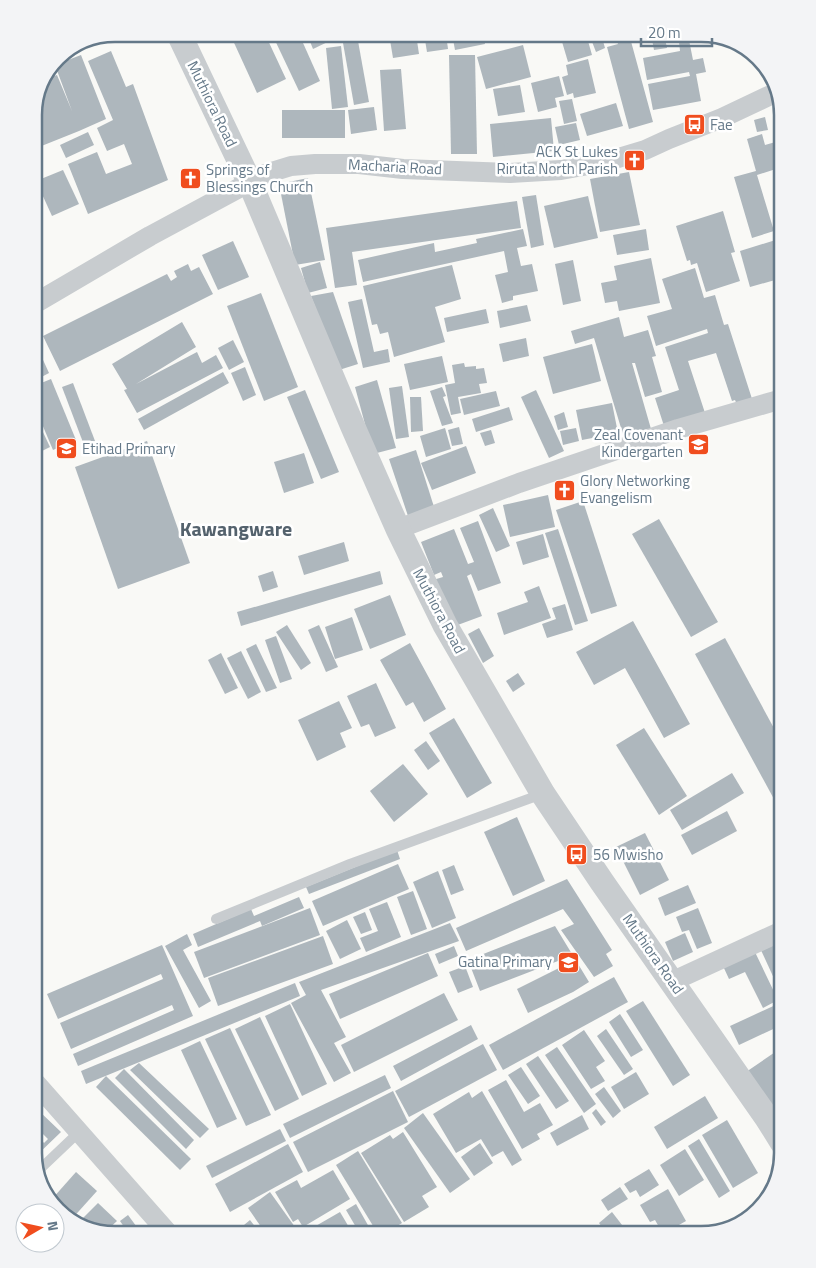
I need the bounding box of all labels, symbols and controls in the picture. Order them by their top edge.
scale bar [641,15,712,47]
text: 20 m [648,21,681,44]
street label: Muthiora Road [182,57,243,151]
bus stop icon: Fae [682,113,706,137]
place label: Fae [710,113,733,136]
place label: ACK St Lukes Riruta North Parish [497,140,618,180]
church icon: ACK St Lukes Riruta North Parish [622,149,646,173]
street label: Macharia Road [347,153,443,180]
place label: Springs of Blessings Church [206,158,313,198]
church icon: Springs of Blessings Church [178,167,202,191]
place label: Zeal Covenant Kindergarten [594,423,684,463]
school or university icon: Zeal Covenant Kindergarten [687,432,711,456]
school or university icon: Etihad Primary [54,437,78,461]
place label: Etihad Primary [82,437,175,460]
place label: Glory Networking Evangelism [580,469,690,509]
church icon: Glory Networking Evangelism [552,478,576,502]
district label: Kawangware [180,513,292,544]
street label: Muthiora Road [407,564,472,657]
bus stop icon: 56 Mwisho [565,843,589,867]
place label: 56 Mwisho [593,843,663,866]
street label: Muthiora Road [617,909,690,999]
place label: Gatina Primary [458,950,552,973]
school or university icon: Gatina Primary [556,950,580,974]
north arrow [15,1203,65,1253]
text: N [42,1219,64,1232]

